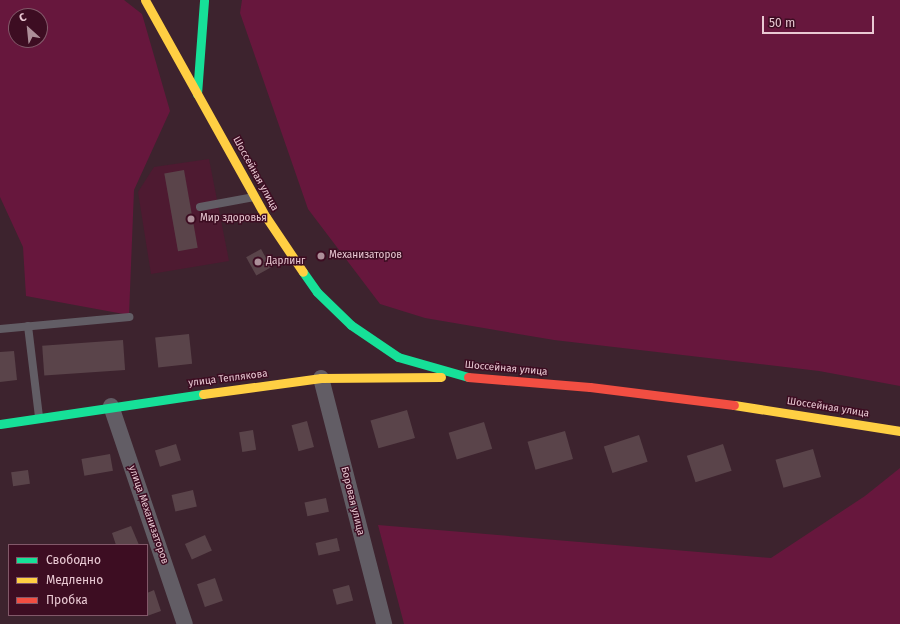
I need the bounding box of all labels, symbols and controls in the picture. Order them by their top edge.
north arrow [8,8,48,48]
scale bar [764,8,876,34]
text: С [17,11,29,25]
text: 50 m [769,16,795,30]
street label: Шоссейная улица [230,135,280,213]
marker: Мир здоровья [185,213,197,225]
place label: Мир здоровья [200,213,267,225]
place label: Механизаторов [329,250,402,262]
marker: Механизаторов [316,251,326,261]
place label: Дарлинг [266,256,305,268]
marker: Дарлинг [253,257,263,267]
street label: Шоссейная улица [464,359,548,379]
street label: улица Теплякова [188,368,268,390]
street label: Шоссейная улица [786,396,870,420]
street label: улица Механизаторов [125,464,171,566]
street label: Боровая улица [338,465,366,537]
legend [8,544,148,616]
text: Свободно [46,553,101,567]
text: Медленно [46,573,103,587]
text: Пробка [46,593,88,607]

